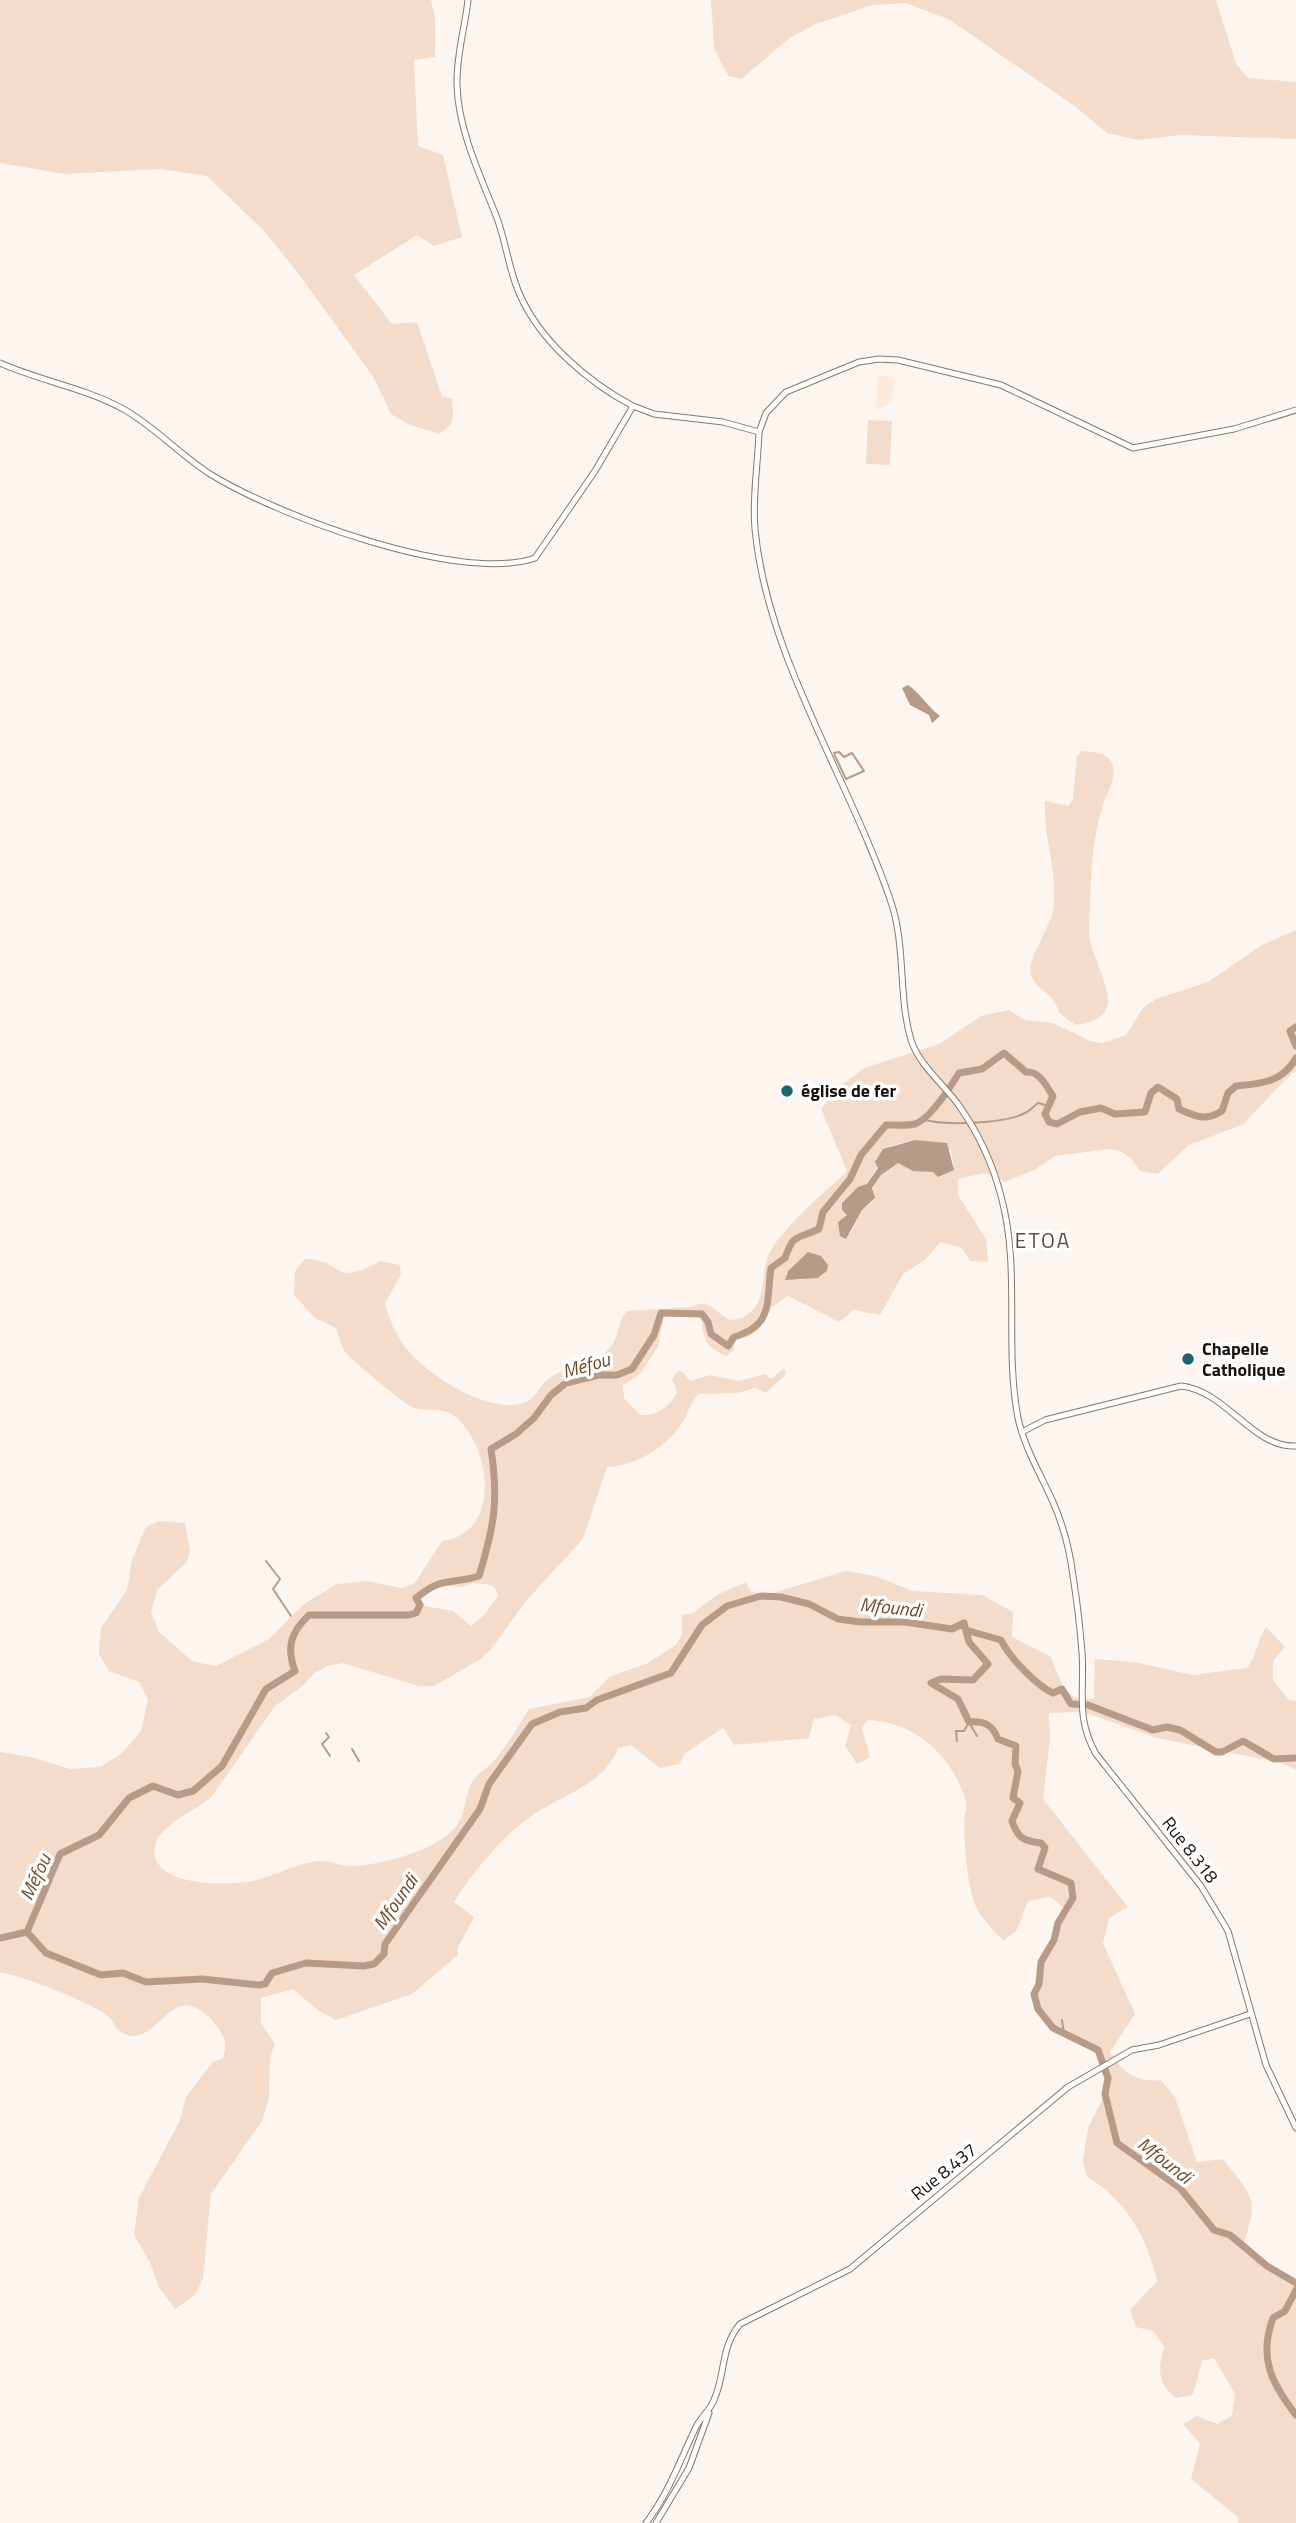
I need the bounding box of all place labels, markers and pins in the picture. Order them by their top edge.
place label: église de fer [801,1077,896,1104]
marker: église de fer [779,1083,795,1099]
place label: Chapelle Catholique [1202,1335,1285,1383]
marker: Chapelle Catholique [1180,1351,1196,1367]

